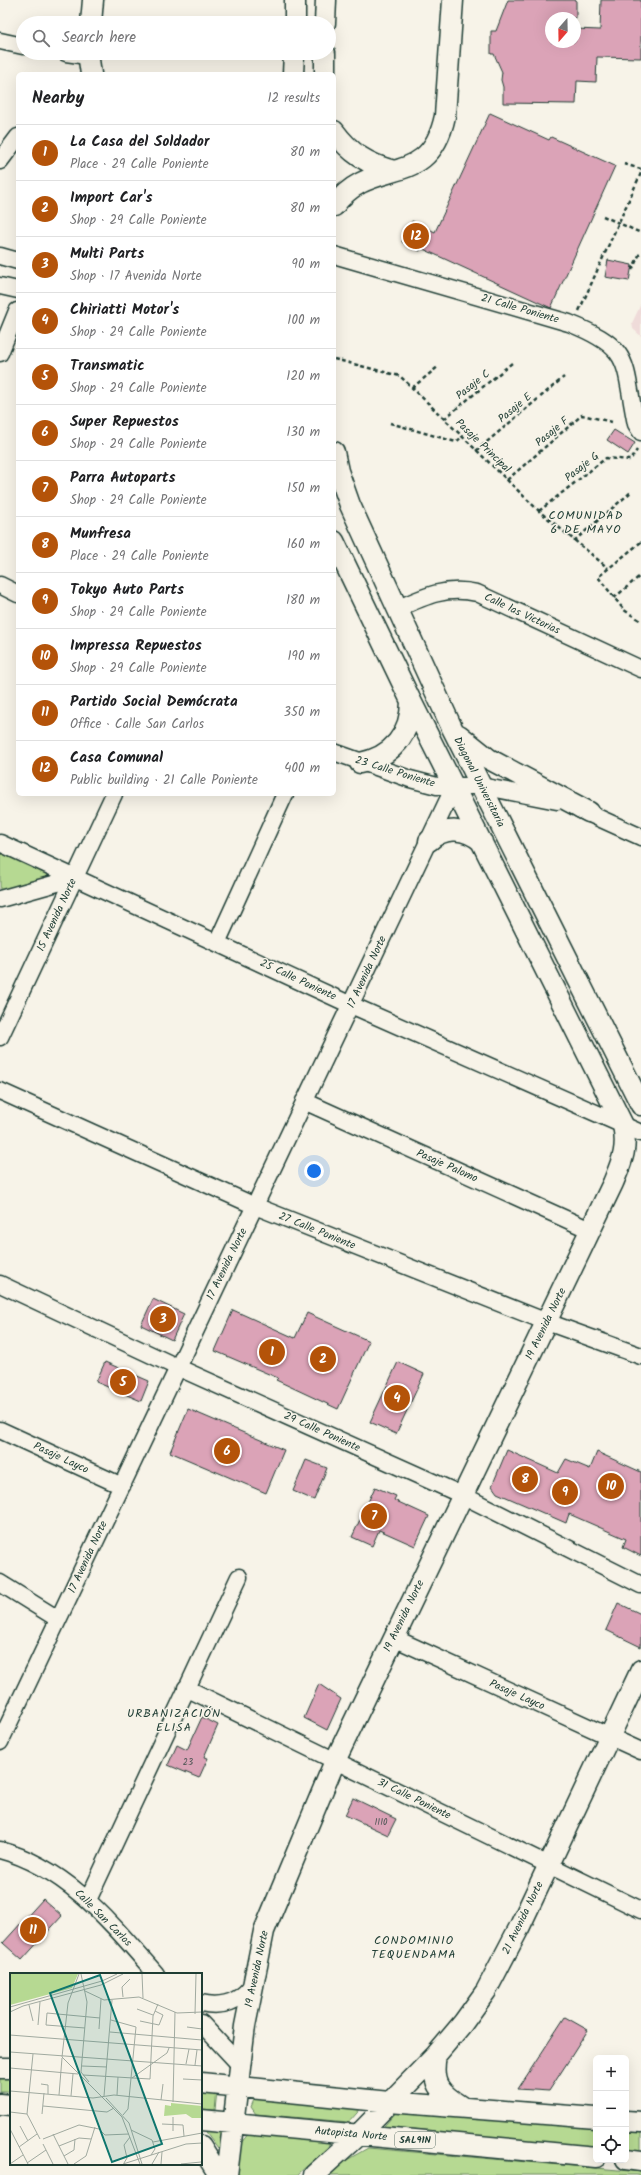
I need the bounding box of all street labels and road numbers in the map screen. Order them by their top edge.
street label: 21 Calle Poniente [479,289,561,329]
street label: Pasaje C [452,365,494,404]
street label: Pasaje E [494,388,536,428]
street label: Pasaje F [531,412,574,451]
street label: Pasaje Principal [451,415,515,478]
street label: Pasaje G [561,448,603,486]
street label: Calle las Victorias [481,588,563,640]
street label: Diagonal Universitaria [448,734,510,830]
street label: 23 Calle Poniente [353,751,437,793]
street label: 15 Avenida Norte [32,875,82,955]
street label: 17 Avenida Norte [342,933,392,1011]
street label: 25 Calle Poniente [257,954,339,1006]
street label: Pasaje Palomo [413,1144,481,1188]
street label: 27 Calle Poniente [276,1207,358,1255]
street label: 17 Avenida Norte [202,1225,252,1303]
street label: 19 Avenida Norte [521,1285,571,1363]
street label: 29 Calle Poniente [281,1407,363,1457]
street label: Pasaje Layco [30,1437,92,1479]
street label: 17 Avenida Norte [63,1518,113,1596]
street label: 19 Avenida Norte [379,1577,429,1655]
street label: Pasaje Layco [486,1675,548,1715]
street label: 31 Calle Poniente [374,1773,454,1825]
street label: 21 Avenida Norte [498,1878,549,1958]
street label: Calle San Carlos [70,1885,136,1951]
street label: 19 Avenida Norte [240,1929,274,2009]
street label: Autopista Norte [314,2122,388,2146]
road number: SAL91N [395,2132,435,2148]

